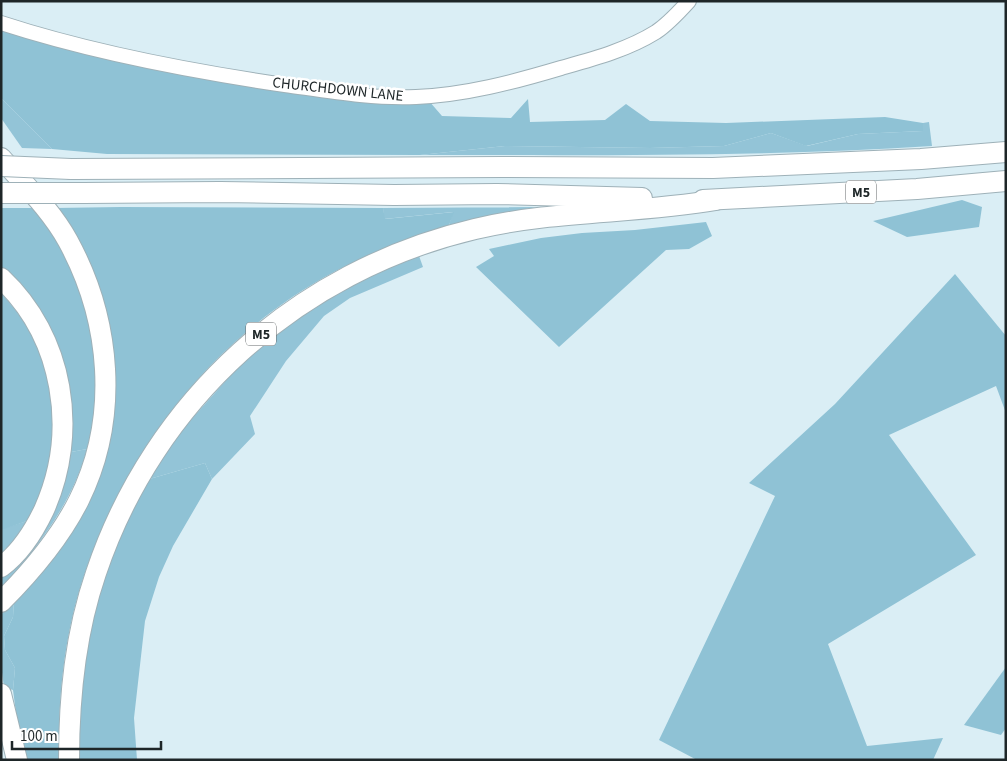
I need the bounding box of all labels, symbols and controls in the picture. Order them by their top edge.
street label: CHURCHDOWN LANE [271,72,405,107]
road number: M5 [846,180,876,203]
road number: M5 [246,322,276,346]
scale bar [12,718,161,750]
text: 100 m [20,726,58,747]

